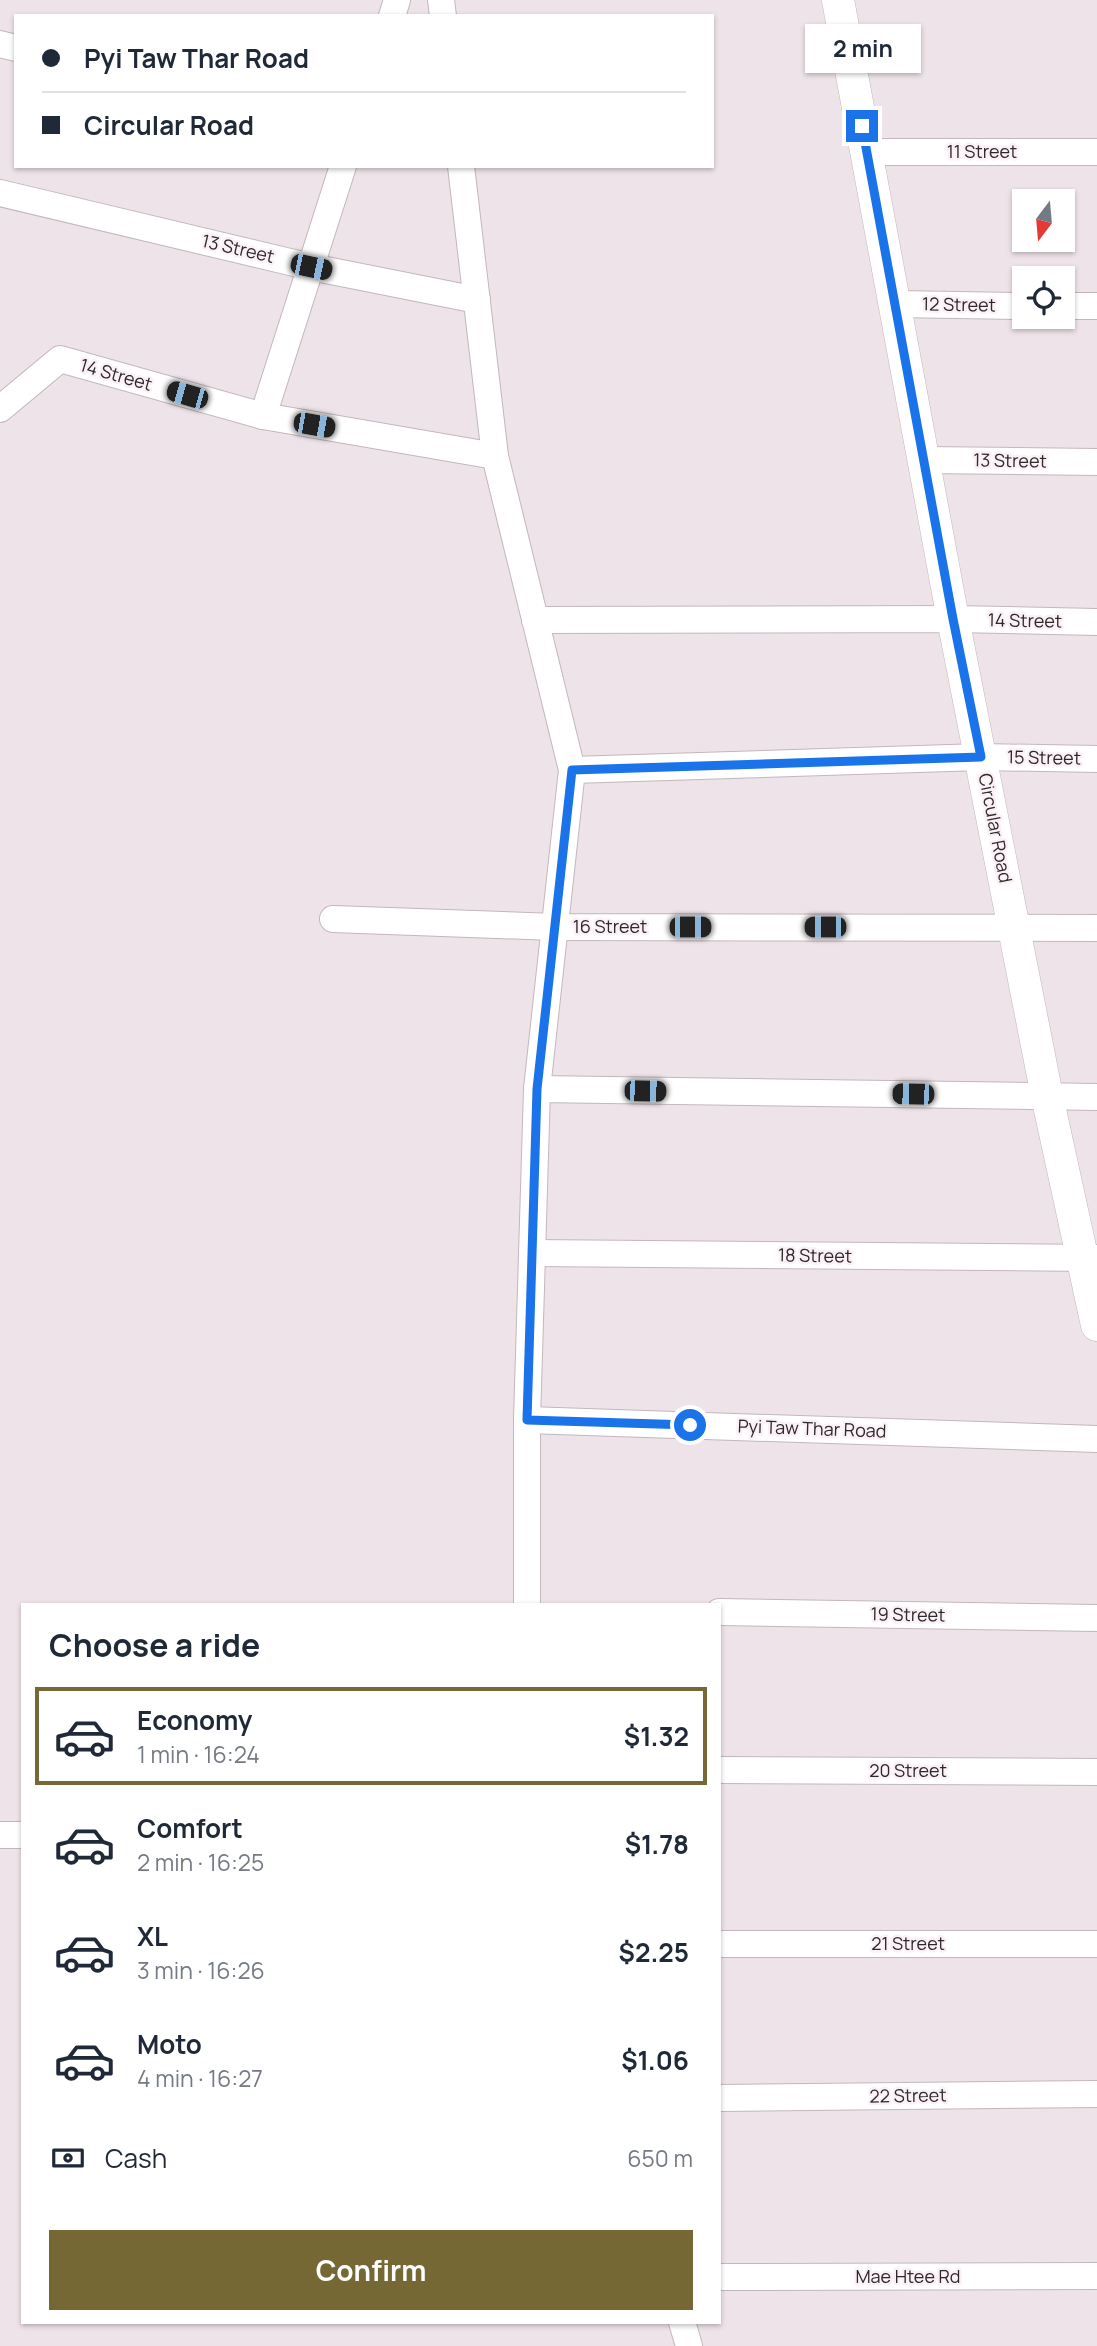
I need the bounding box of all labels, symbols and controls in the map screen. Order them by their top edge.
callout: 2 min [804,24,920,74]
text: 2 min [833,32,893,64]
text: Pyi Taw Thar Road [84,40,309,76]
text: Circular Road [84,107,254,143]
route end [846,110,878,142]
street label: 11 Street [947,139,1017,163]
north arrow [1012,189,1074,252]
map controls [1012,189,1075,329]
street label: 13 Street [200,228,277,268]
car [289,252,334,282]
button: locate [1012,266,1075,329]
street label: 12 Street [922,291,996,317]
street label: 14 Street [77,352,155,396]
car [164,379,211,411]
car [292,411,337,439]
street label: 13 Street [973,447,1047,473]
street label: 14 Street [988,607,1062,633]
street label: 15 Street [1007,744,1081,770]
street label: Circular Road [974,771,1018,885]
street label: 16 Street [573,914,647,938]
car [670,917,712,938]
car [805,917,847,938]
car [624,1080,667,1102]
car [892,1083,935,1105]
street label: 18 Street [778,1242,852,1268]
route start [674,1409,706,1441]
street label: Pyi Taw Thar Road [737,1413,887,1443]
street label: 19 Street [870,1601,946,1627]
text: Choose a ride [49,1623,260,1667]
text: Economy [137,1702,252,1738]
icon: car [53,1705,116,1768]
text: $1.32 [624,1718,689,1754]
text: 1 min · 16:24 [137,1738,260,1770]
street label: 20 Street [869,1758,947,1782]
text: Comfort [137,1810,243,1846]
icon: car [53,1813,116,1876]
text: $1.78 [625,1826,689,1862]
text: 2 min · 16:25 [137,1846,264,1878]
text: XL [137,1918,168,1954]
icon: car [53,1921,116,1984]
street label: 21 Street [871,1931,945,1955]
text: $2.25 [619,1934,689,1970]
text: 3 min · 16:26 [137,1954,265,1986]
text: Moto [137,2026,202,2062]
icon: car [53,2029,116,2092]
text: $1.06 [621,2042,689,2078]
text: 4 min · 16:27 [137,2062,263,2094]
street label: 22 Street [869,2082,947,2108]
icon: cash [49,2139,87,2177]
text: Cash [105,2140,167,2176]
text: 650 m [627,2142,693,2174]
button: Confirm [49,2230,693,2310]
street label: Mae Htee Rd [855,2264,961,2288]

